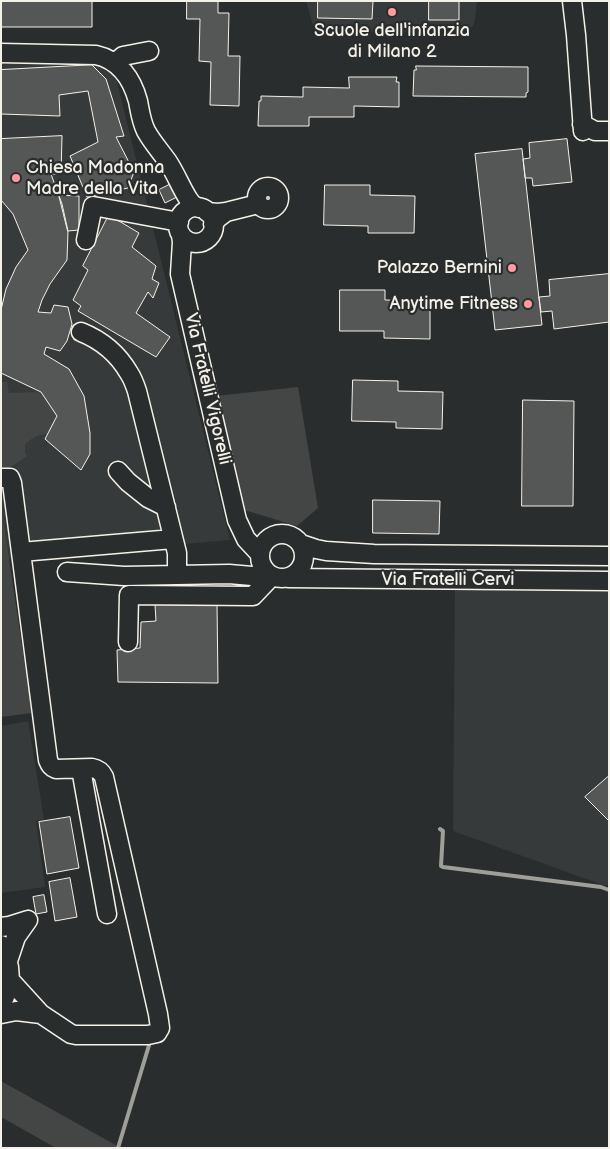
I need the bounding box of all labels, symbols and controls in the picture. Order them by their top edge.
marker: Scuole dell'infanzia di Milano 2 [386,6,398,18]
place label: Scuole dell'infanzia di Milano 2 [314,20,470,62]
place label: Chiesa Madonna Madre della Vita [26,157,164,200]
marker: Chiesa Madonna Madre della Vita [10,172,22,184]
place label: Palazzo Bernini [377,257,502,279]
marker: Palazzo Bernini [506,262,518,274]
place label: Anytime Fitness [389,293,518,315]
marker: Anytime Fitness [522,298,534,310]
street label: Via Fratelli Vigorelli [179,311,235,467]
street label: Via Fratelli Cervi [381,569,515,591]

